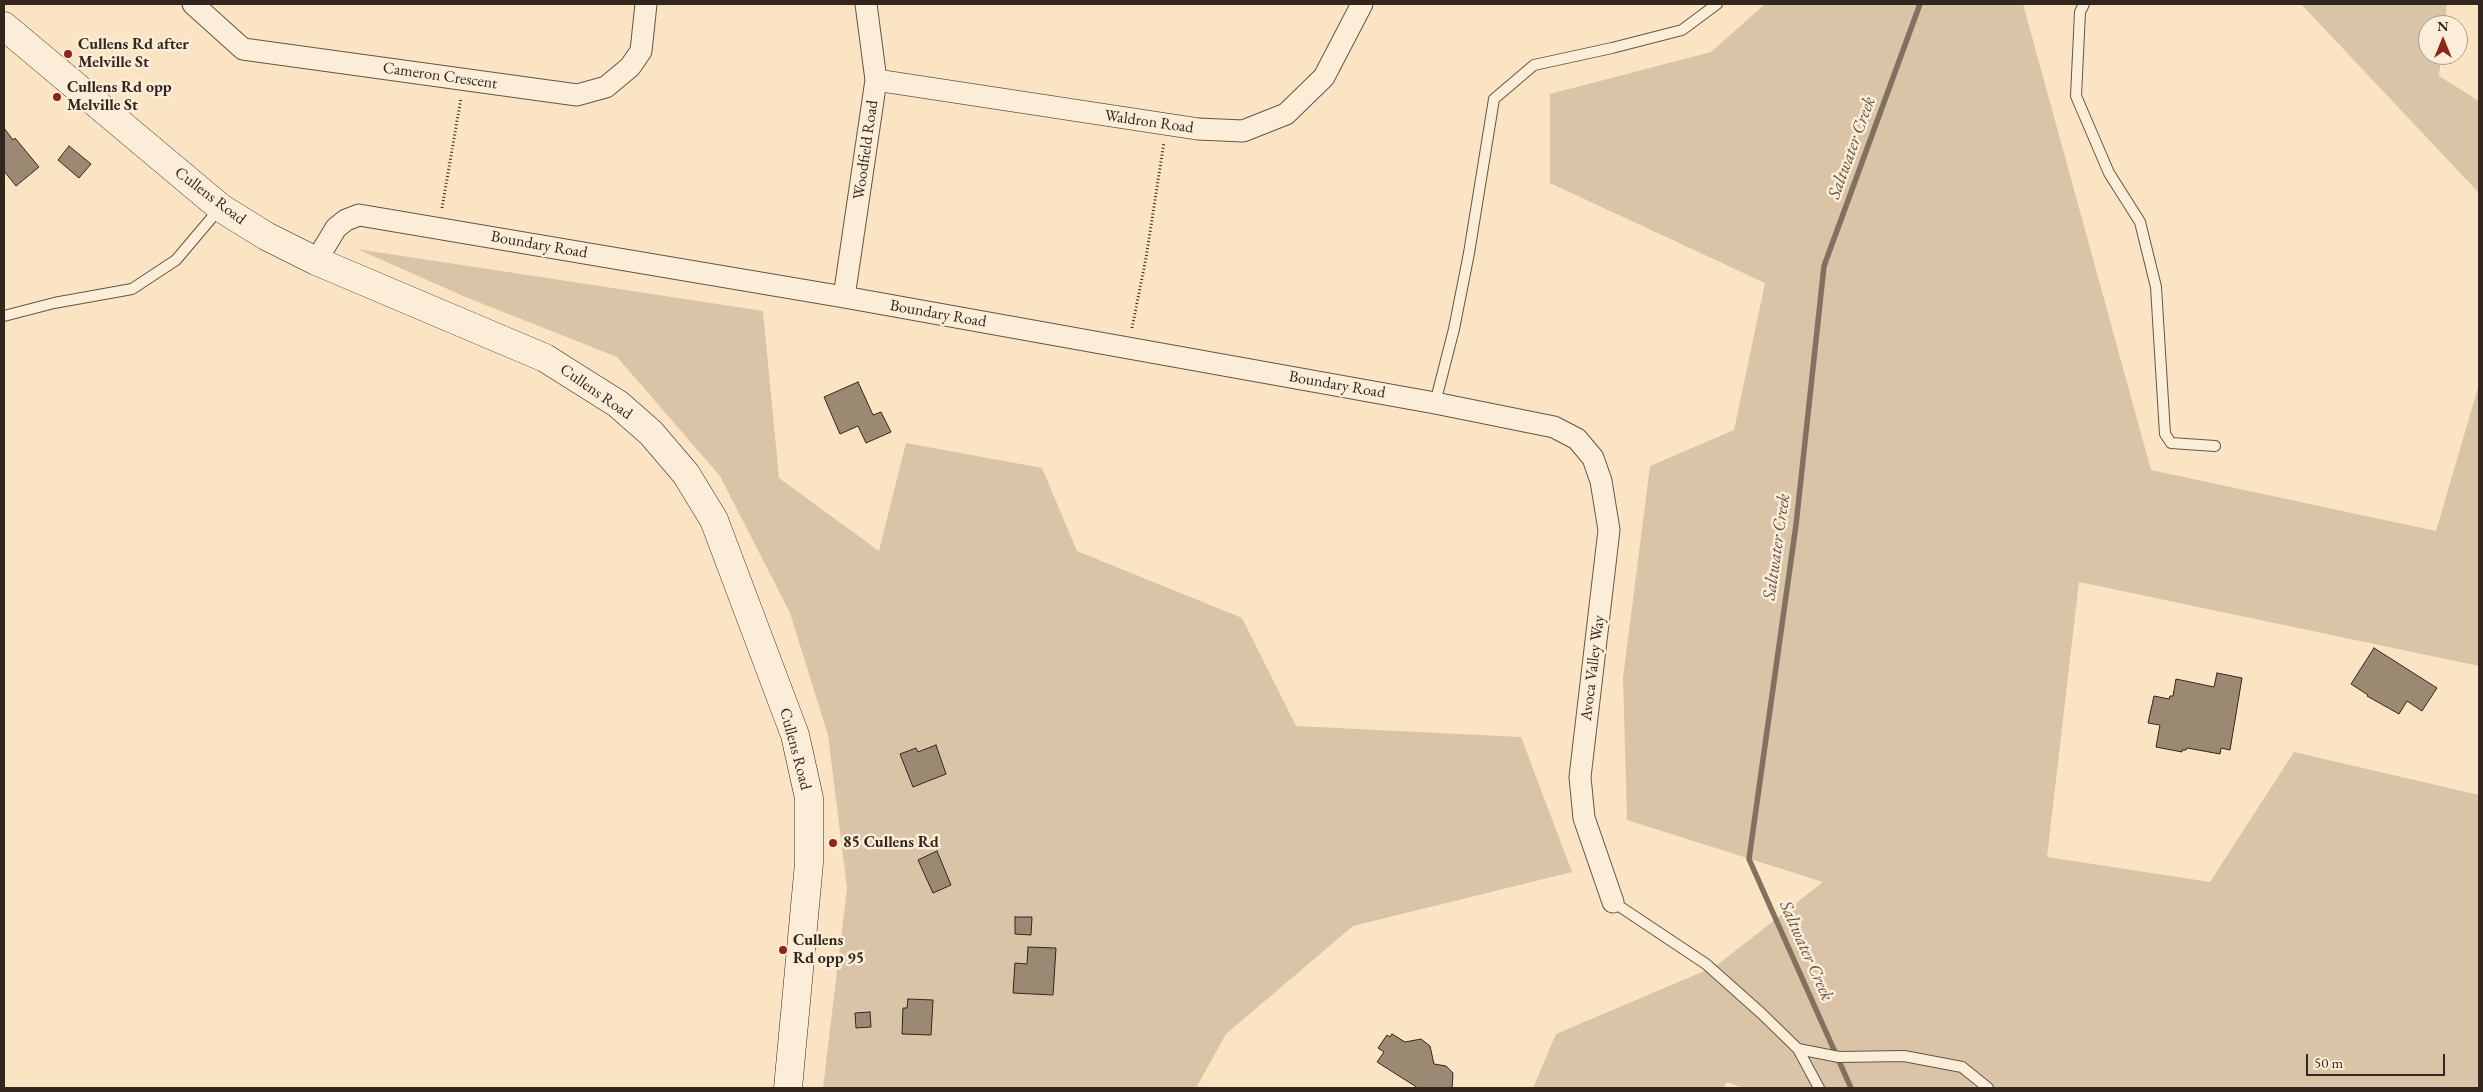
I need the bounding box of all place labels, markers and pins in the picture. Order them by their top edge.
place label: Cullens Rd after Melville St [78,35,189,73]
marker: Cullens Rd after Melville St [62,48,74,60]
place label: Cullens Rd opp Melville St [67,78,172,116]
marker: Cullens Rd opp Melville St [51,91,63,103]
place label: 85 Cullens Rd [843,833,939,853]
marker: 85 Cullens Rd [827,837,839,849]
place label: Cullens Rd opp 95 [793,931,864,969]
marker: Cullens Rd opp 95 [777,944,789,956]

